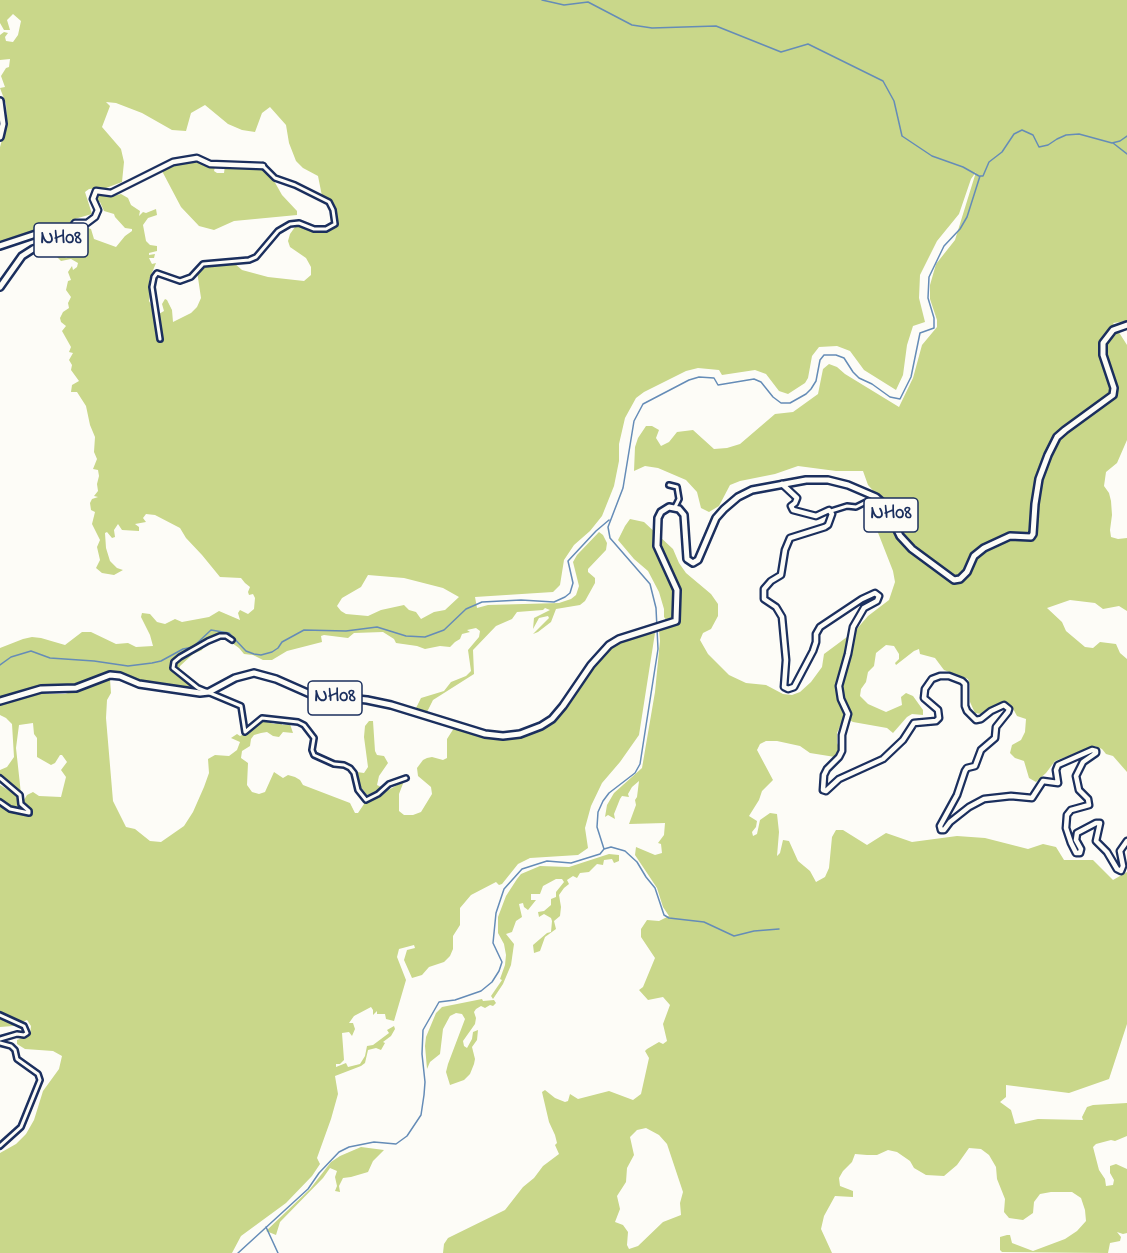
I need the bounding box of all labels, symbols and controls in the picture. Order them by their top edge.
road number: NH08 [34,223,88,257]
road number: NH08 [864,498,918,532]
road number: NH08 [308,681,362,715]

